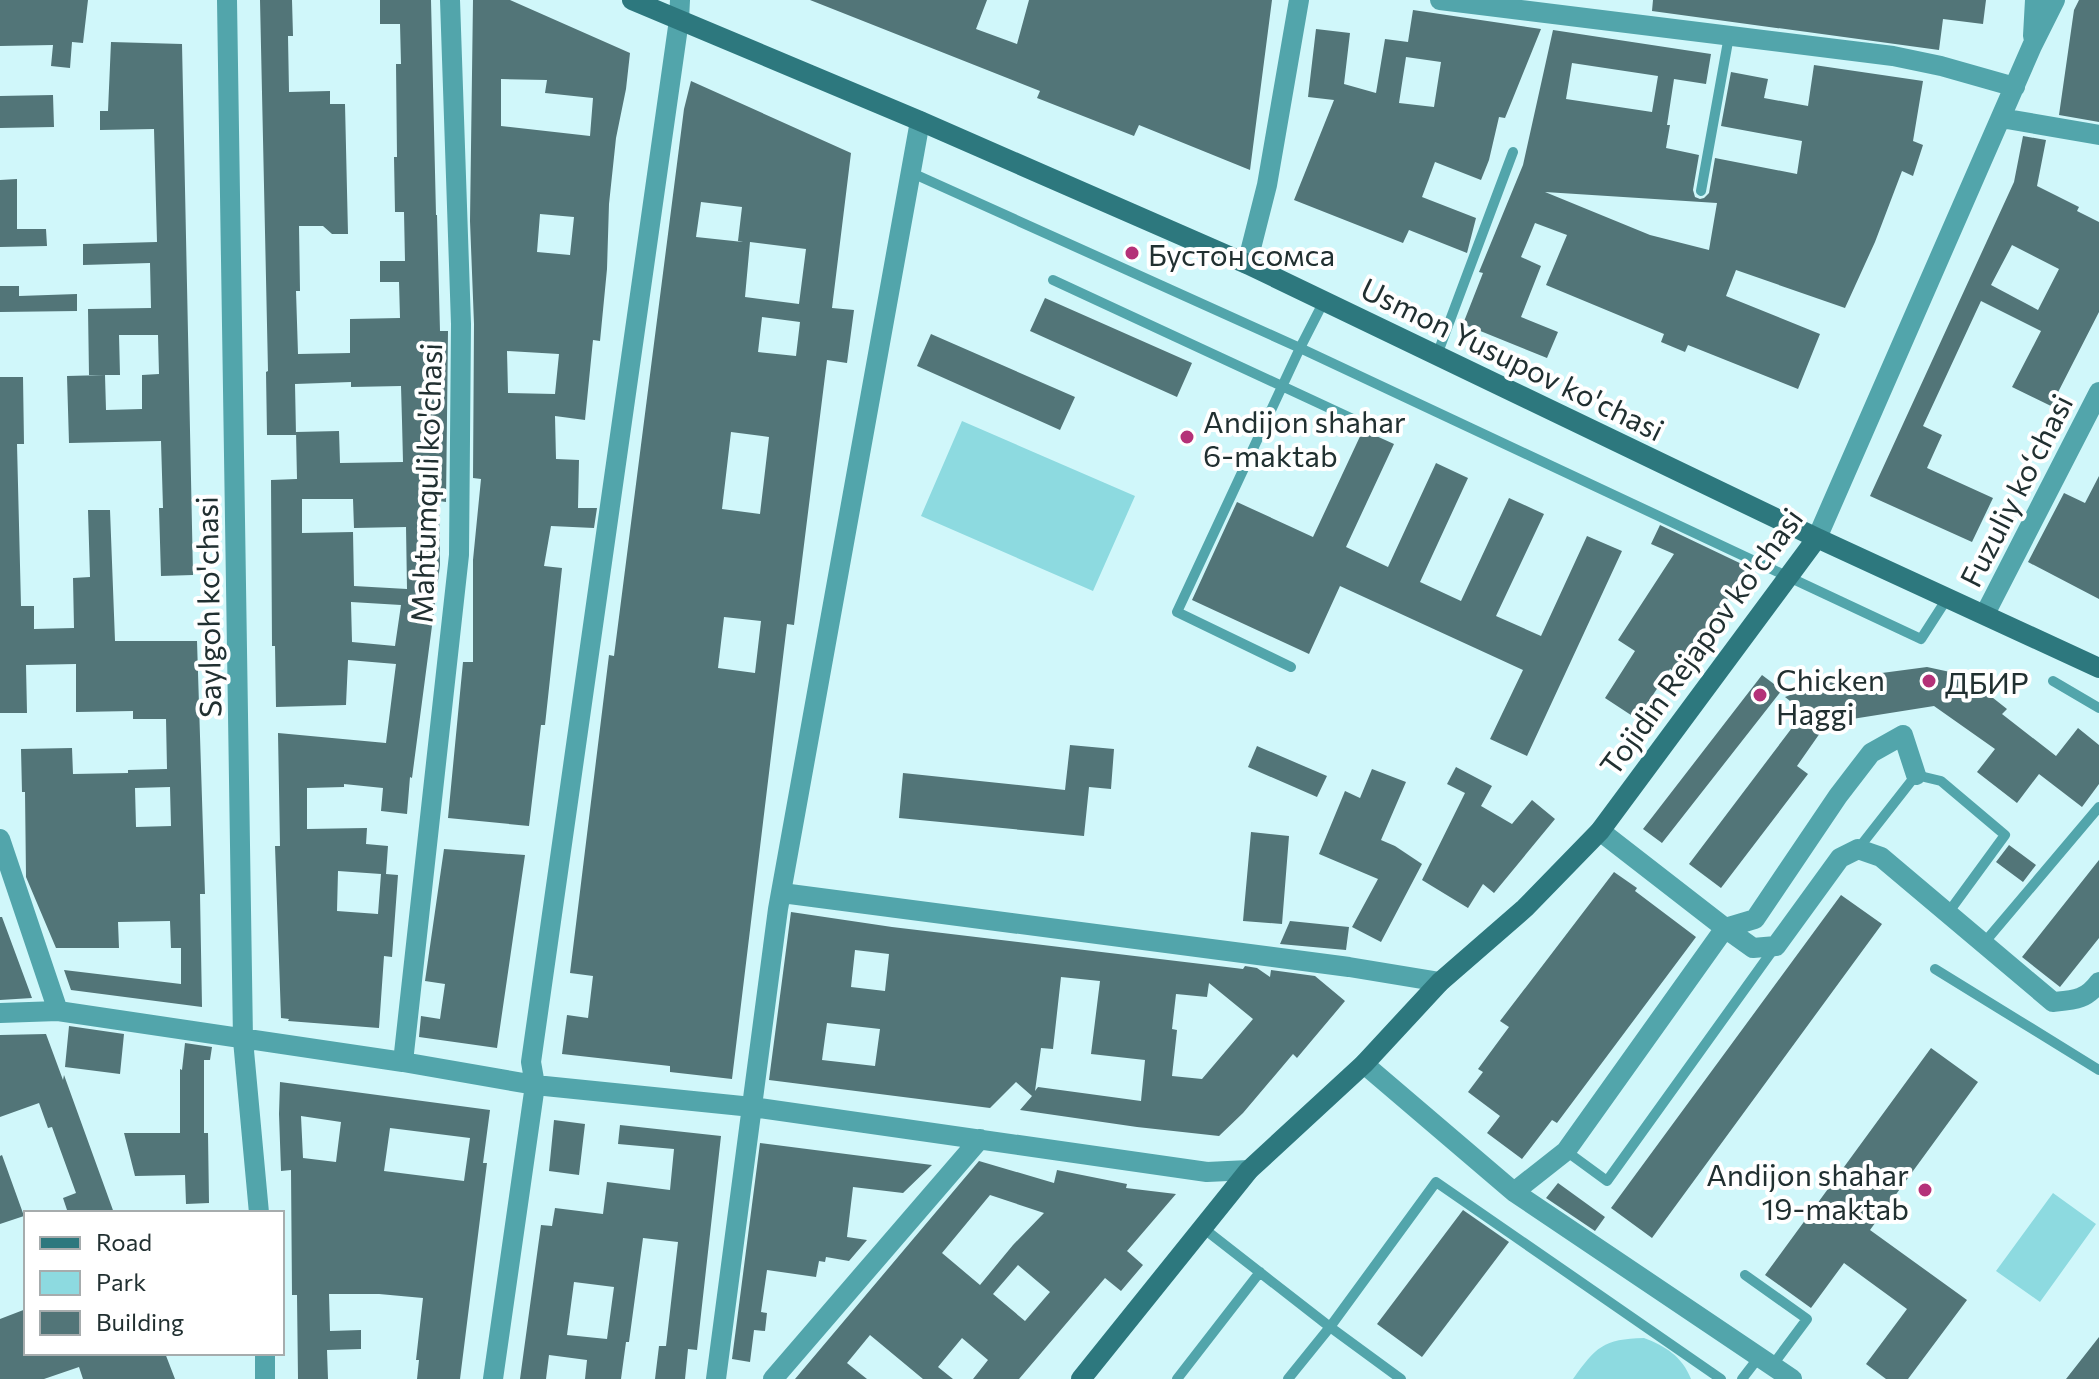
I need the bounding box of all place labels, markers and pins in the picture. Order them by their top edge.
place label: Бустон сомса [1148,235,1335,272]
marker: Бустон сомса [1123,244,1141,262]
place label: Andijon shahar 6-maktab [1203,402,1406,473]
marker: Andijon shahar 6-maktab [1178,428,1196,446]
place label: Chicken Haggi [1776,660,1885,731]
place label: ДБИР [1945,663,2029,700]
marker: ДБИР [1920,672,1938,690]
marker: Chicken Haggi [1751,686,1769,704]
place label: Andijon shahar 19-maktab [1706,1155,1909,1226]
marker: Andijon shahar 19-maktab [1916,1181,1934,1199]

